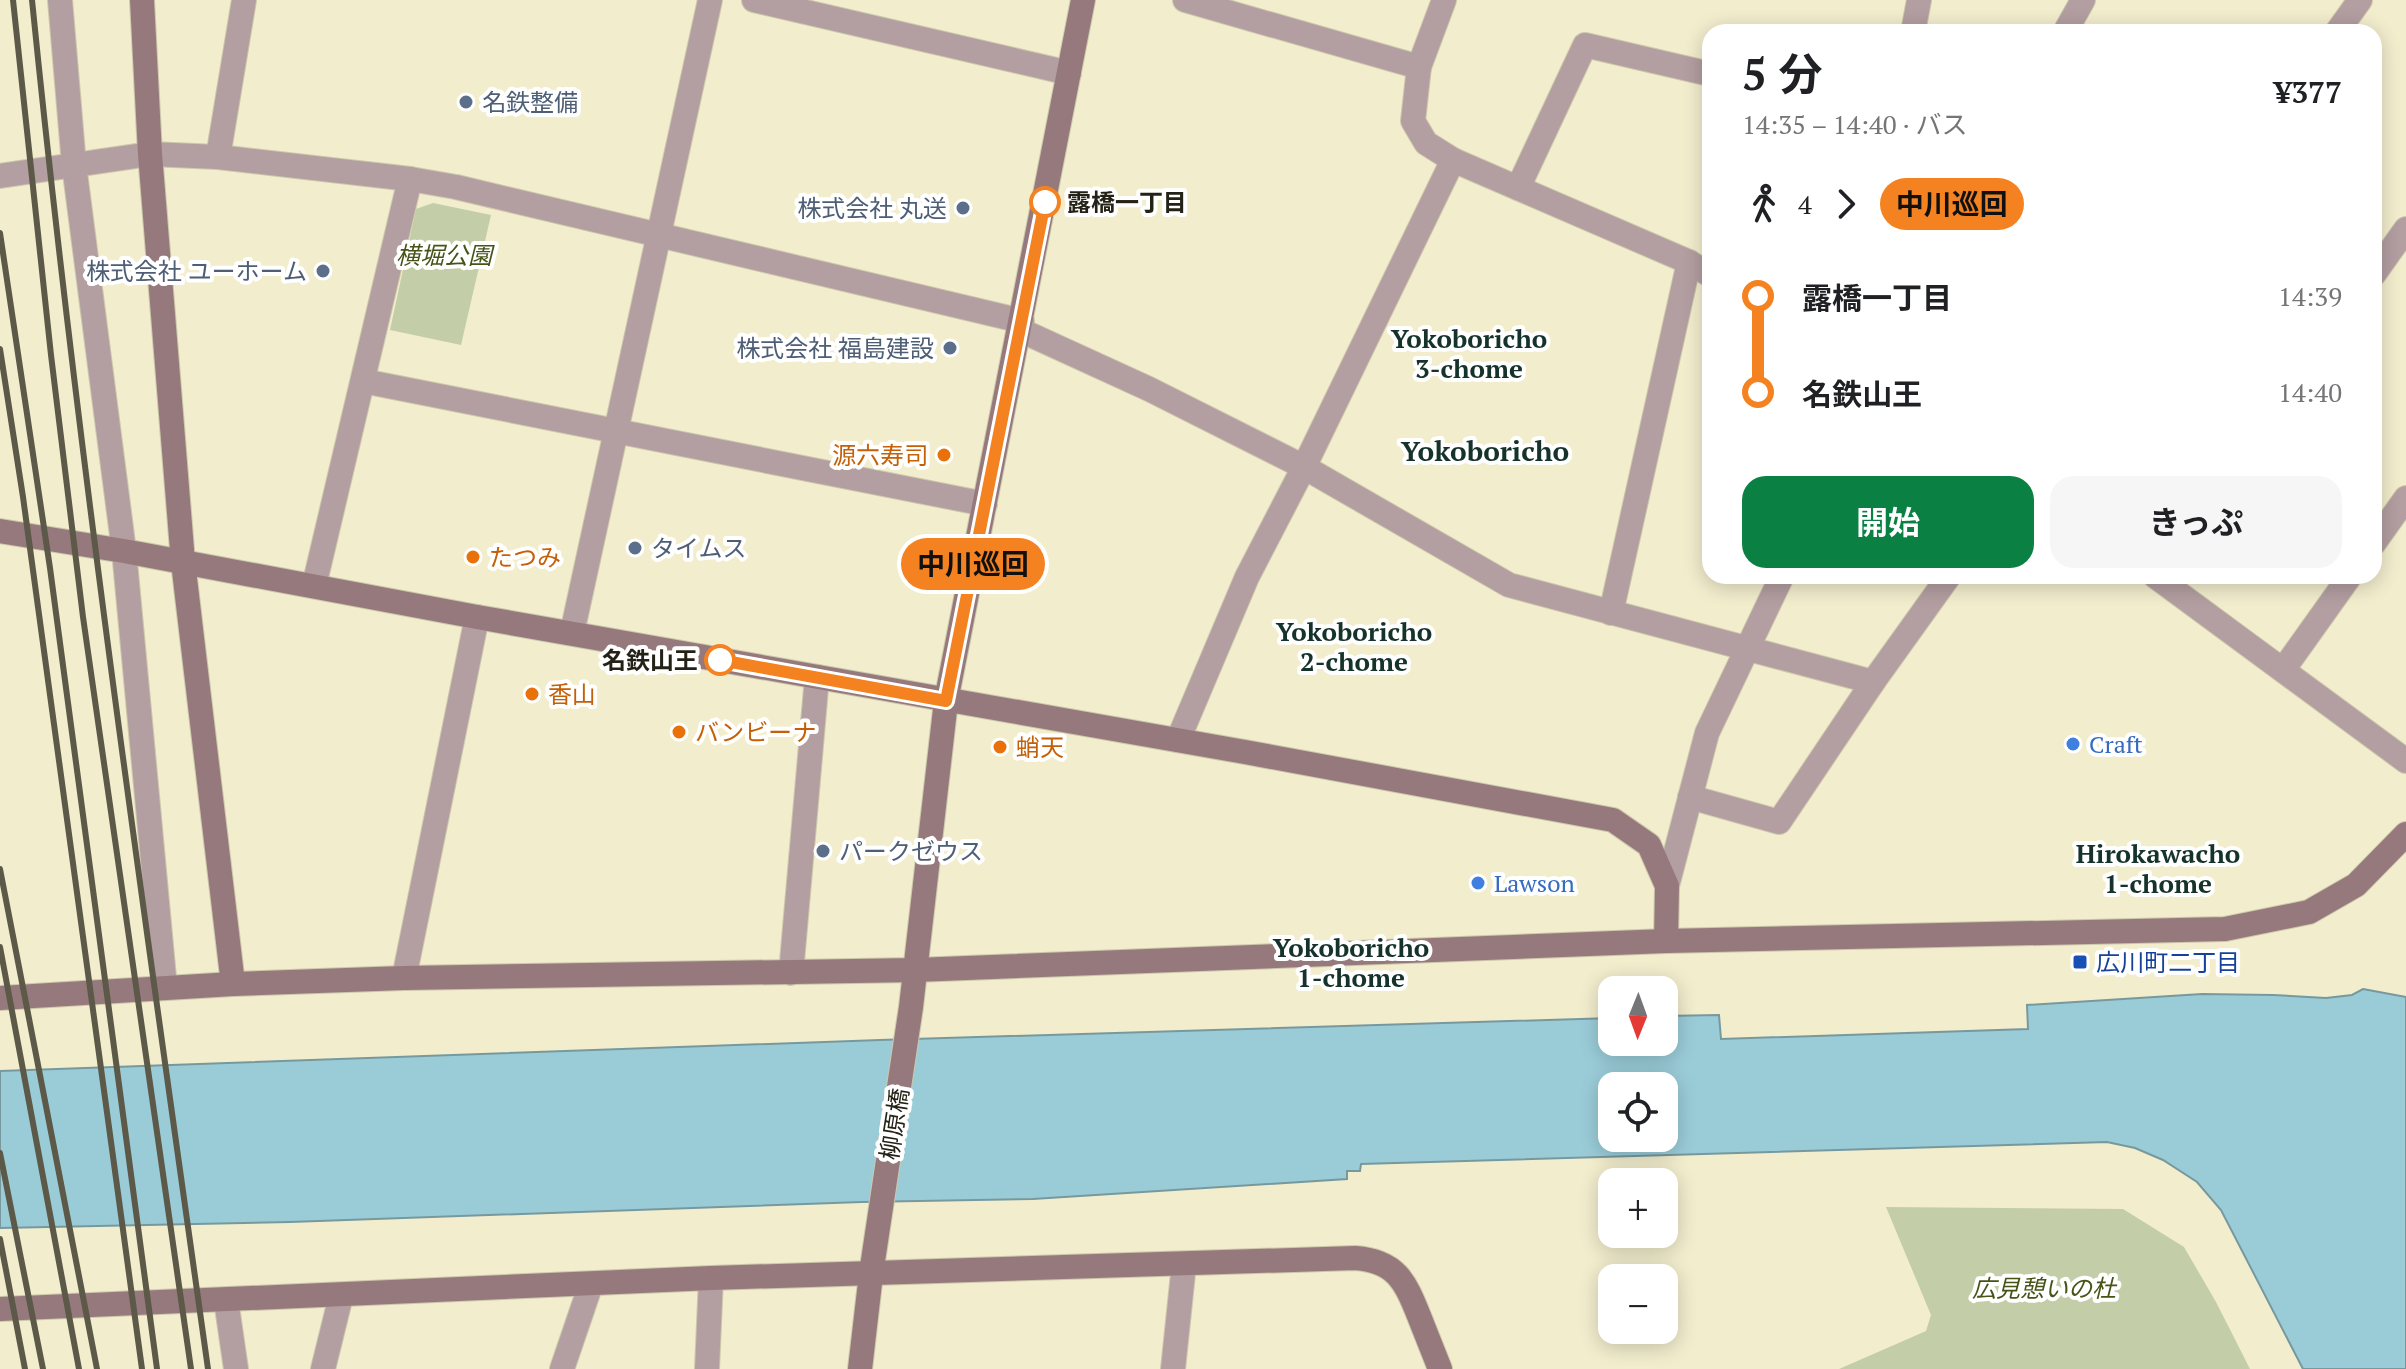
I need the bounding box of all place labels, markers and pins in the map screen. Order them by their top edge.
place label: 名鉄整備 [482,86,578,118]
marker: 名鉄整備 [457,93,475,111]
place label: 露橋一丁目 [1067,186,1187,218]
marker: 露橋一丁目 [1030,187,1060,217]
place label: 株式会社 丸送 [797,192,947,224]
marker: 株式会社 丸送 [954,199,972,217]
place label: 株式会社 ユーホーム [86,255,307,287]
marker: 株式会社 ユーホーム [314,262,332,280]
place label: 株式会社 福島建設 [736,332,934,364]
marker: 株式会社 福島建設 [941,339,959,357]
place label: 源六寿司 [832,439,928,471]
marker: 源六寿司 [935,446,953,464]
place label: タイムス [651,532,747,564]
marker: タイムス [626,539,644,557]
place label: たつみ [489,541,561,573]
marker: たつみ [464,548,482,566]
place label: 名鉄山王 [602,644,698,676]
marker: 名鉄山王 [705,645,735,675]
place label: 香山 [548,678,596,710]
marker: 香山 [523,685,541,703]
place label: バンビーナ [695,716,816,748]
marker: バンビーナ [670,723,688,741]
place label: Craft [2089,728,2143,760]
place label: 蛸天 [1016,731,1064,763]
marker: Craft [2064,735,2082,753]
marker: 蛸天 [991,738,1009,756]
place label: パークゼウス [839,835,983,867]
marker: パークゼウス [814,842,832,860]
place label: Lawson [1494,867,1575,899]
marker: Lawson [1469,874,1487,892]
place label: 広川町二丁目 [2096,946,2240,978]
marker: 広川町二丁目 [2071,953,2089,971]

